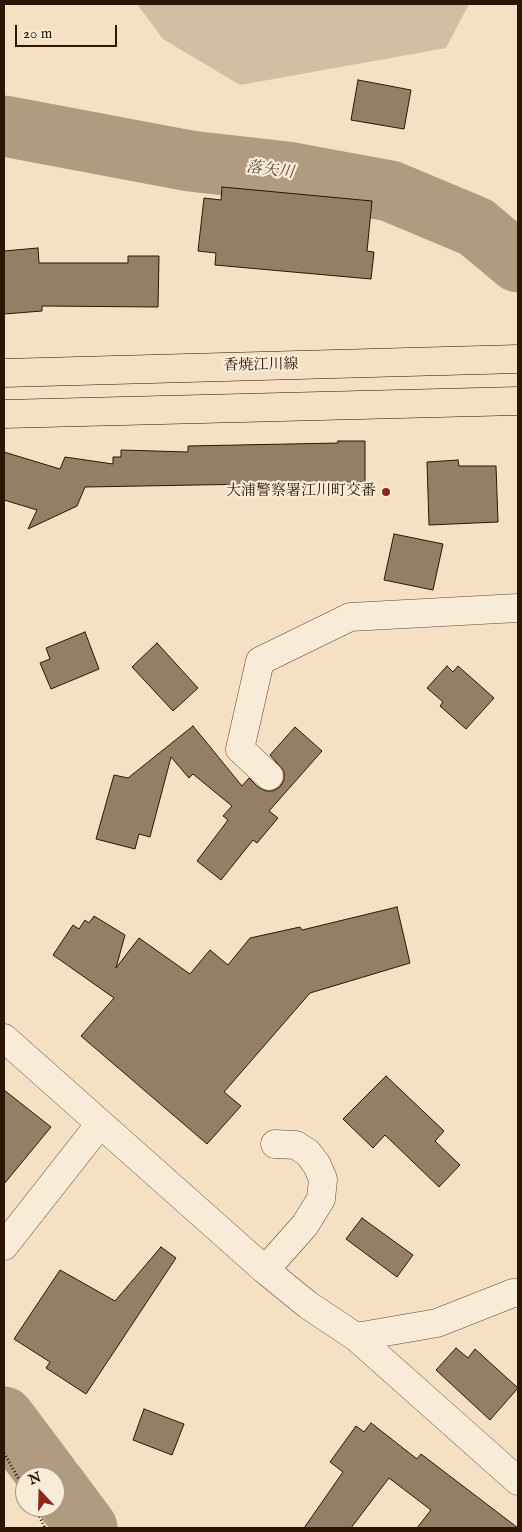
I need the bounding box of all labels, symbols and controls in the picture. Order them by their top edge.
scale bar [18,15,120,47]
text: 20 m [23,24,52,43]
water label: 落矢川 [245,159,295,183]
street label: 香焼江川線 [223,356,299,376]
place label: 大浦警察署江川町交番 [226,483,376,501]
marker: 大浦警察署江川町交番 [380,486,392,498]
north arrow [15,1467,65,1517]
text: N [26,1468,44,1490]

